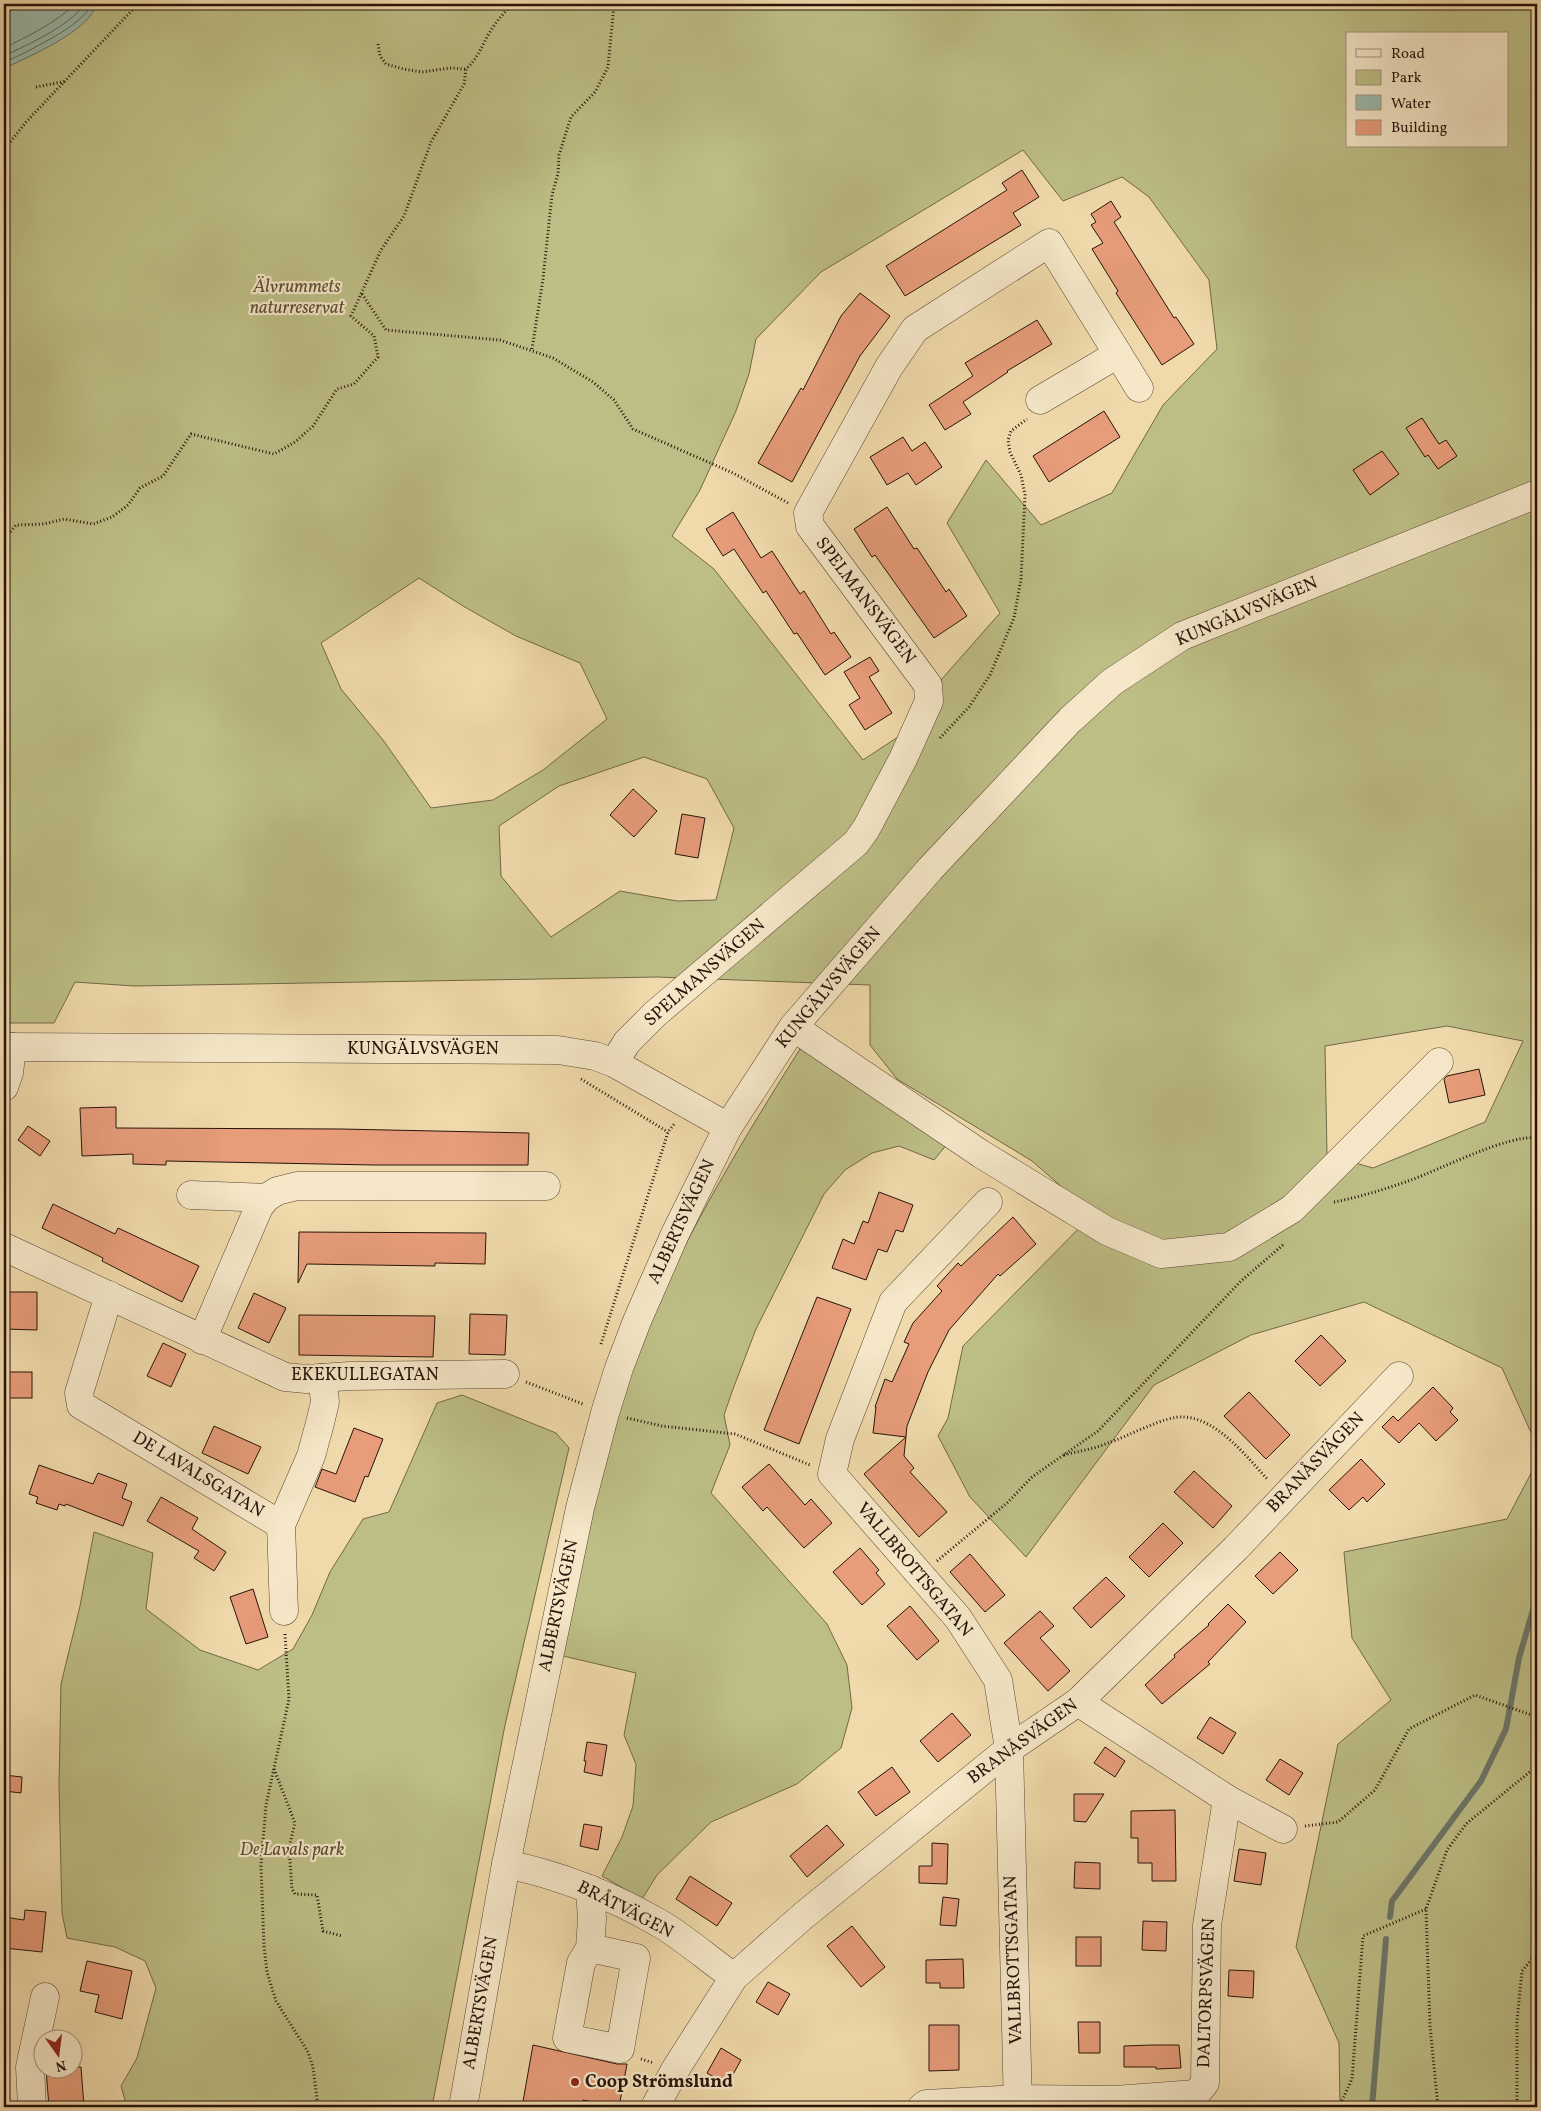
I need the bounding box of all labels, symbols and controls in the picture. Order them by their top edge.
legend [1346,32,1508,148]
text: Road [1391,44,1425,65]
text: Park [1391,68,1422,89]
text: Water [1391,94,1431,115]
text: Building [1391,118,1448,139]
park label: Älvrummets naturreservat [250,275,345,321]
street label: SPELMANSVÄGEN [809,532,921,670]
street label: KUNGÄLVSVÄGEN [1172,571,1322,653]
street label: SPELMANSVÄGEN [639,913,771,1033]
street label: KUNGÄLVSVÄGEN [771,922,887,1054]
street label: KUNGÄLVSVÄGEN [347,1037,499,1062]
street label: ALBERTSVÄGEN [642,1156,722,1288]
street label: EKEKULLEGATAN [291,1363,439,1388]
street label: BRANÅSVÄGEN [1262,1407,1370,1519]
street label: DE LAVALSGATAN [127,1426,269,1524]
street label: VALLBROTTSGATAN [850,1497,978,1643]
street label: ALBERTSVÄGEN [533,1537,585,1675]
street label: BRANÅSVÄGEN [963,1693,1083,1791]
park label: De Lavals park [240,1838,344,1863]
street label: BRÅTVÄGEN [573,1875,677,1945]
street label: VALLBROTTSGATAN [999,1875,1029,2045]
street label: DALTORPSVÄGEN [1192,1917,1222,2069]
street label: ALBERTSVÄGEN [457,1934,505,2072]
north arrow [32,2028,82,2078]
text: N [54,2055,68,2076]
place label: Coop Strömslund [585,2070,733,2095]
marker: Coop Strömslund [569,2076,581,2088]

